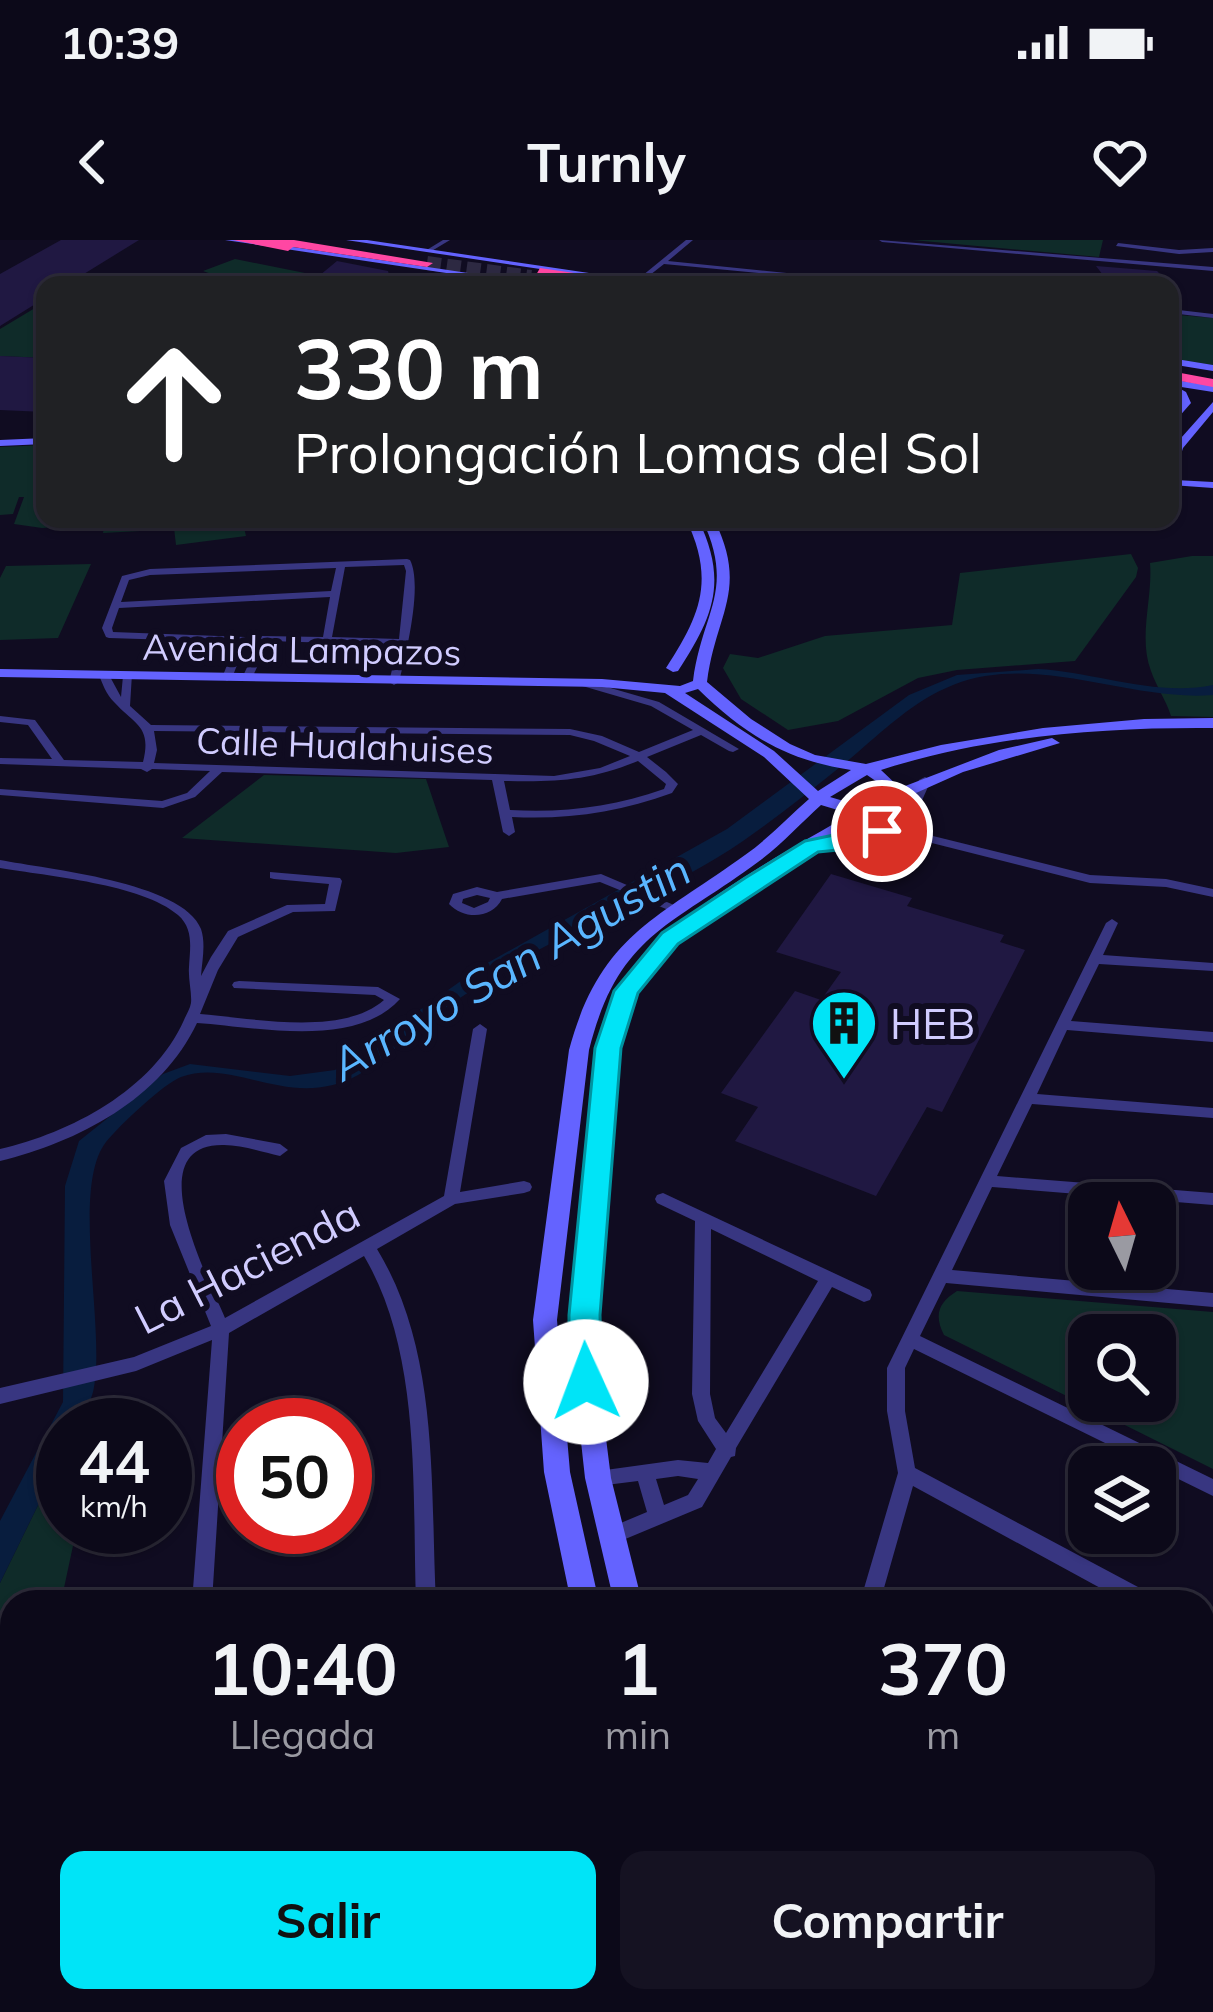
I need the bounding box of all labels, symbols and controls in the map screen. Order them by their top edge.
text: 10:39 [60,14,179,70]
text: Turnly [527,128,686,196]
icon: back [60,129,126,195]
icon: heart [1087,129,1153,195]
text: 330 m [294,315,544,420]
icon: ahead [96,324,252,480]
text: Prolongación Lomas del Sol [294,419,982,487]
street label: Avenida Lampazos [142,624,462,674]
street label: Calle Hualahuises [196,717,494,773]
pin [831,780,933,882]
icon: arrive [849,798,915,864]
water label: Arroyo San Agustin [319,840,700,1092]
building icon: HEB [809,988,879,1082]
place label: HEB [890,997,975,1050]
north arrow [1068,1182,1176,1290]
map controls [1068,1182,1176,1554]
street label: La Hacienda [126,1187,368,1345]
button: search [1068,1314,1176,1422]
position arrow [523,1319,649,1445]
speed limit sign: 50 [216,1398,372,1554]
text: 44 [78,1423,150,1498]
button: layers [1068,1446,1176,1554]
text: km/h [80,1487,148,1525]
text: 10:40 [207,1623,398,1713]
text: 1 [616,1623,660,1713]
text: 370 [878,1623,1008,1713]
text: Llegada [230,1710,375,1759]
text: min [605,1710,671,1759]
text: m [926,1710,960,1759]
button: Salir [60,1851,596,1989]
button: Compartir [620,1851,1155,1989]

